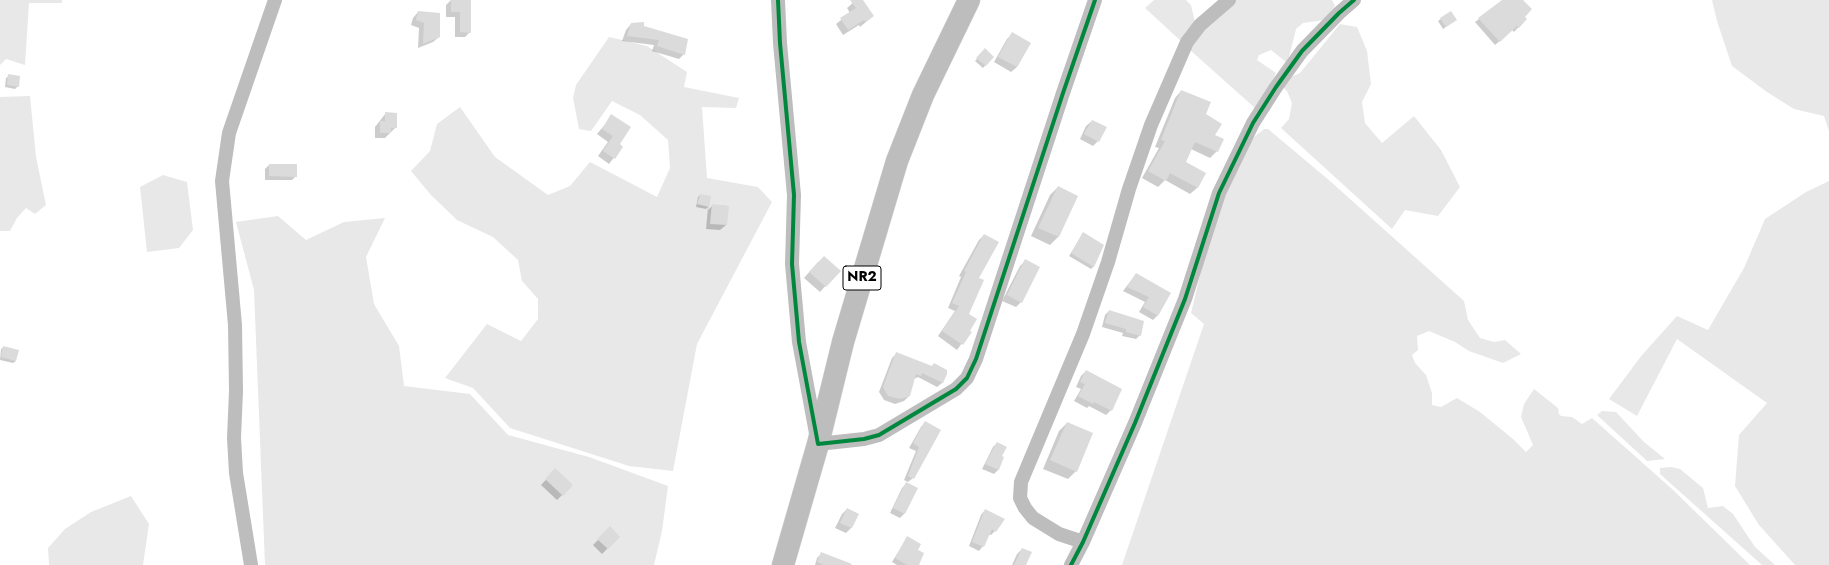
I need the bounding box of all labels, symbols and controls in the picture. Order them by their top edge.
road number: NR2 [843,266,881,290]

